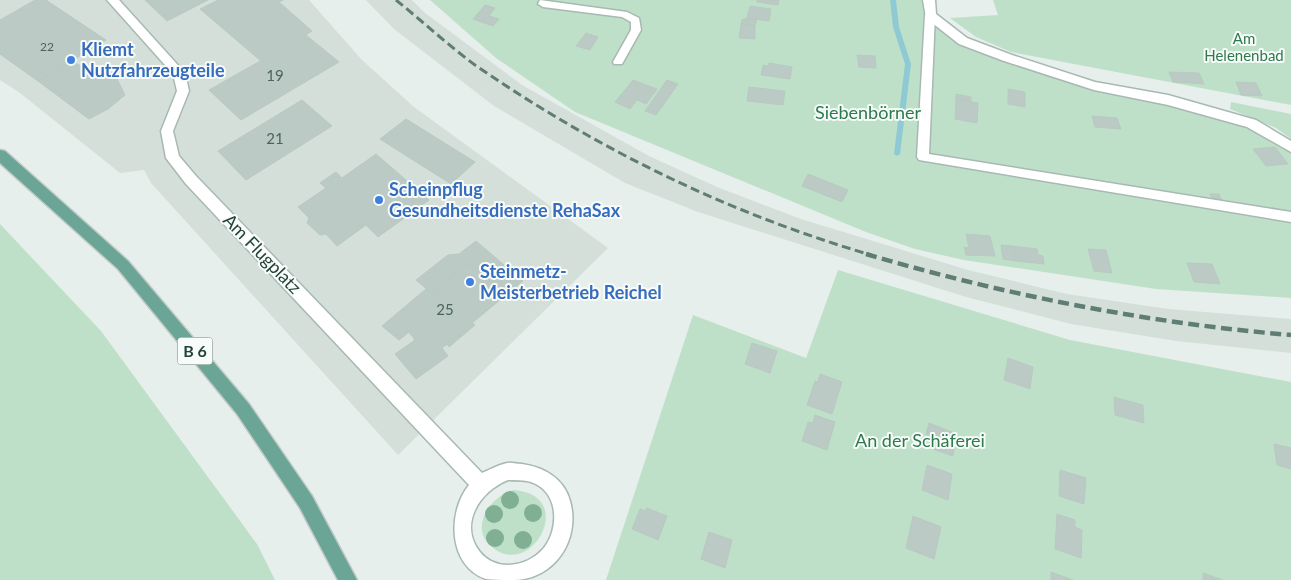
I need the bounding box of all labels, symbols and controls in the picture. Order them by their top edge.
park label: Am Helenenbad [1204,29,1284,64]
place label: Kliemt Nutzfahrzeugteile [81,38,225,81]
house number: 22 [40,39,54,54]
marker: Kliemt Nutzfahrzeugteile [65,54,77,66]
house number: 19 [266,66,284,84]
park label: Siebenbörner [815,101,921,123]
house number: 21 [266,129,284,147]
place label: Scheinpflug Gesundheitsdienste RehaSax [389,178,621,221]
marker: Scheinpflug Gesundheitsdienste RehaSax [373,194,385,206]
street label: Am Flugplatz [219,209,306,298]
place label: Steinmetz- Meisterbetrieb Reichel [480,260,662,303]
marker: Steinmetz- Meisterbetrieb Reichel [464,276,476,288]
house number: 25 [436,300,454,318]
road number: B 6 [178,338,212,364]
park label: An der Schäferei [855,429,985,451]

